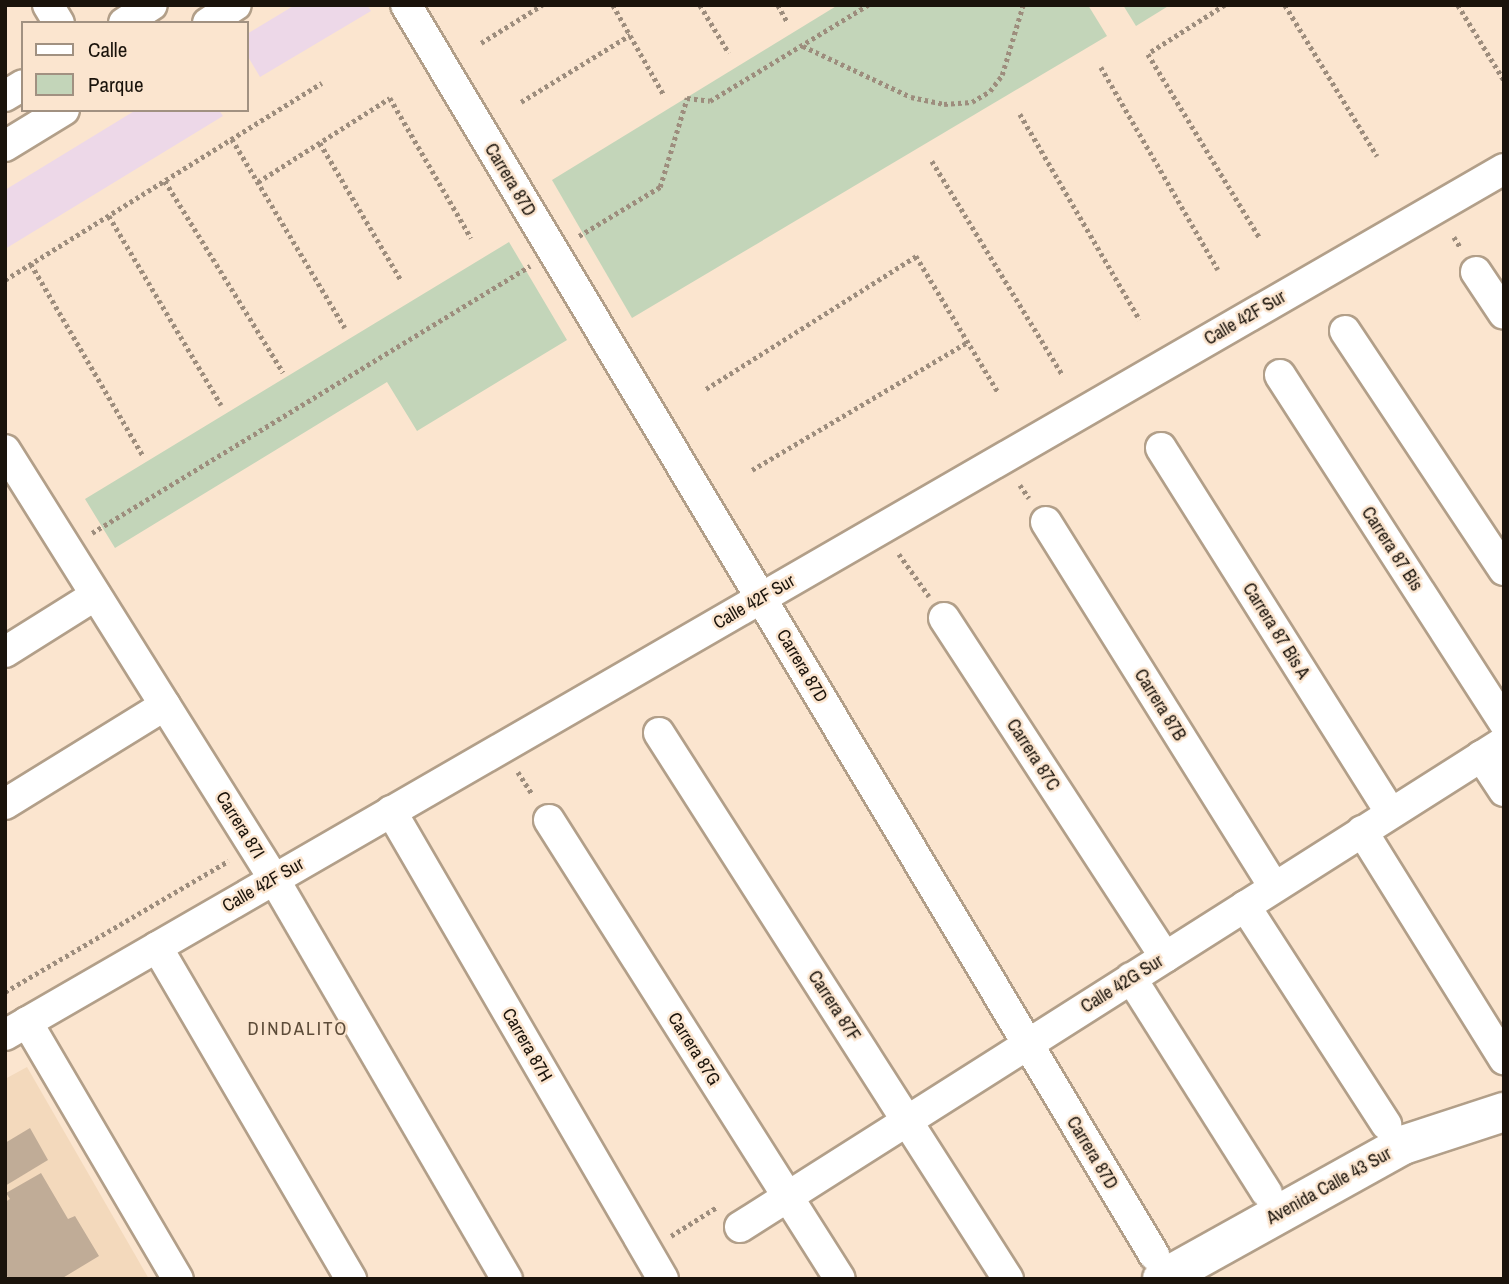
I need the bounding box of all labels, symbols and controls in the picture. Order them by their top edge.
legend [21,21,248,112]
text: Calle [88,35,127,64]
text: Parque [88,70,144,99]
street label: Carrera 87D [480,140,540,220]
street label: Calle 42F Sur [1201,286,1289,350]
street label: Carrera 87 Bis [1357,503,1427,595]
street label: Calle 42F Sur [710,570,798,634]
street label: Carrera 87 Bis A [1238,579,1314,683]
street label: Carrera 87D [772,626,832,706]
street label: Carrera 87B [1130,665,1190,745]
street label: Carrera 87C [1002,715,1064,795]
street label: Carrera 87I [211,788,269,862]
street label: Calle 42F Sur [219,853,307,917]
street label: Calle 42G Sur [1077,950,1167,1018]
street label: Carrera 87F [803,967,865,1045]
street label: Carrera 87H [497,1004,557,1086]
street label: Carrera 87G [663,1008,725,1090]
district label: DINDALITO [249,1018,347,1040]
street label: Carrera 87D [1062,1113,1122,1193]
street label: Avenida Calle 43 Sur [1263,1143,1395,1229]

